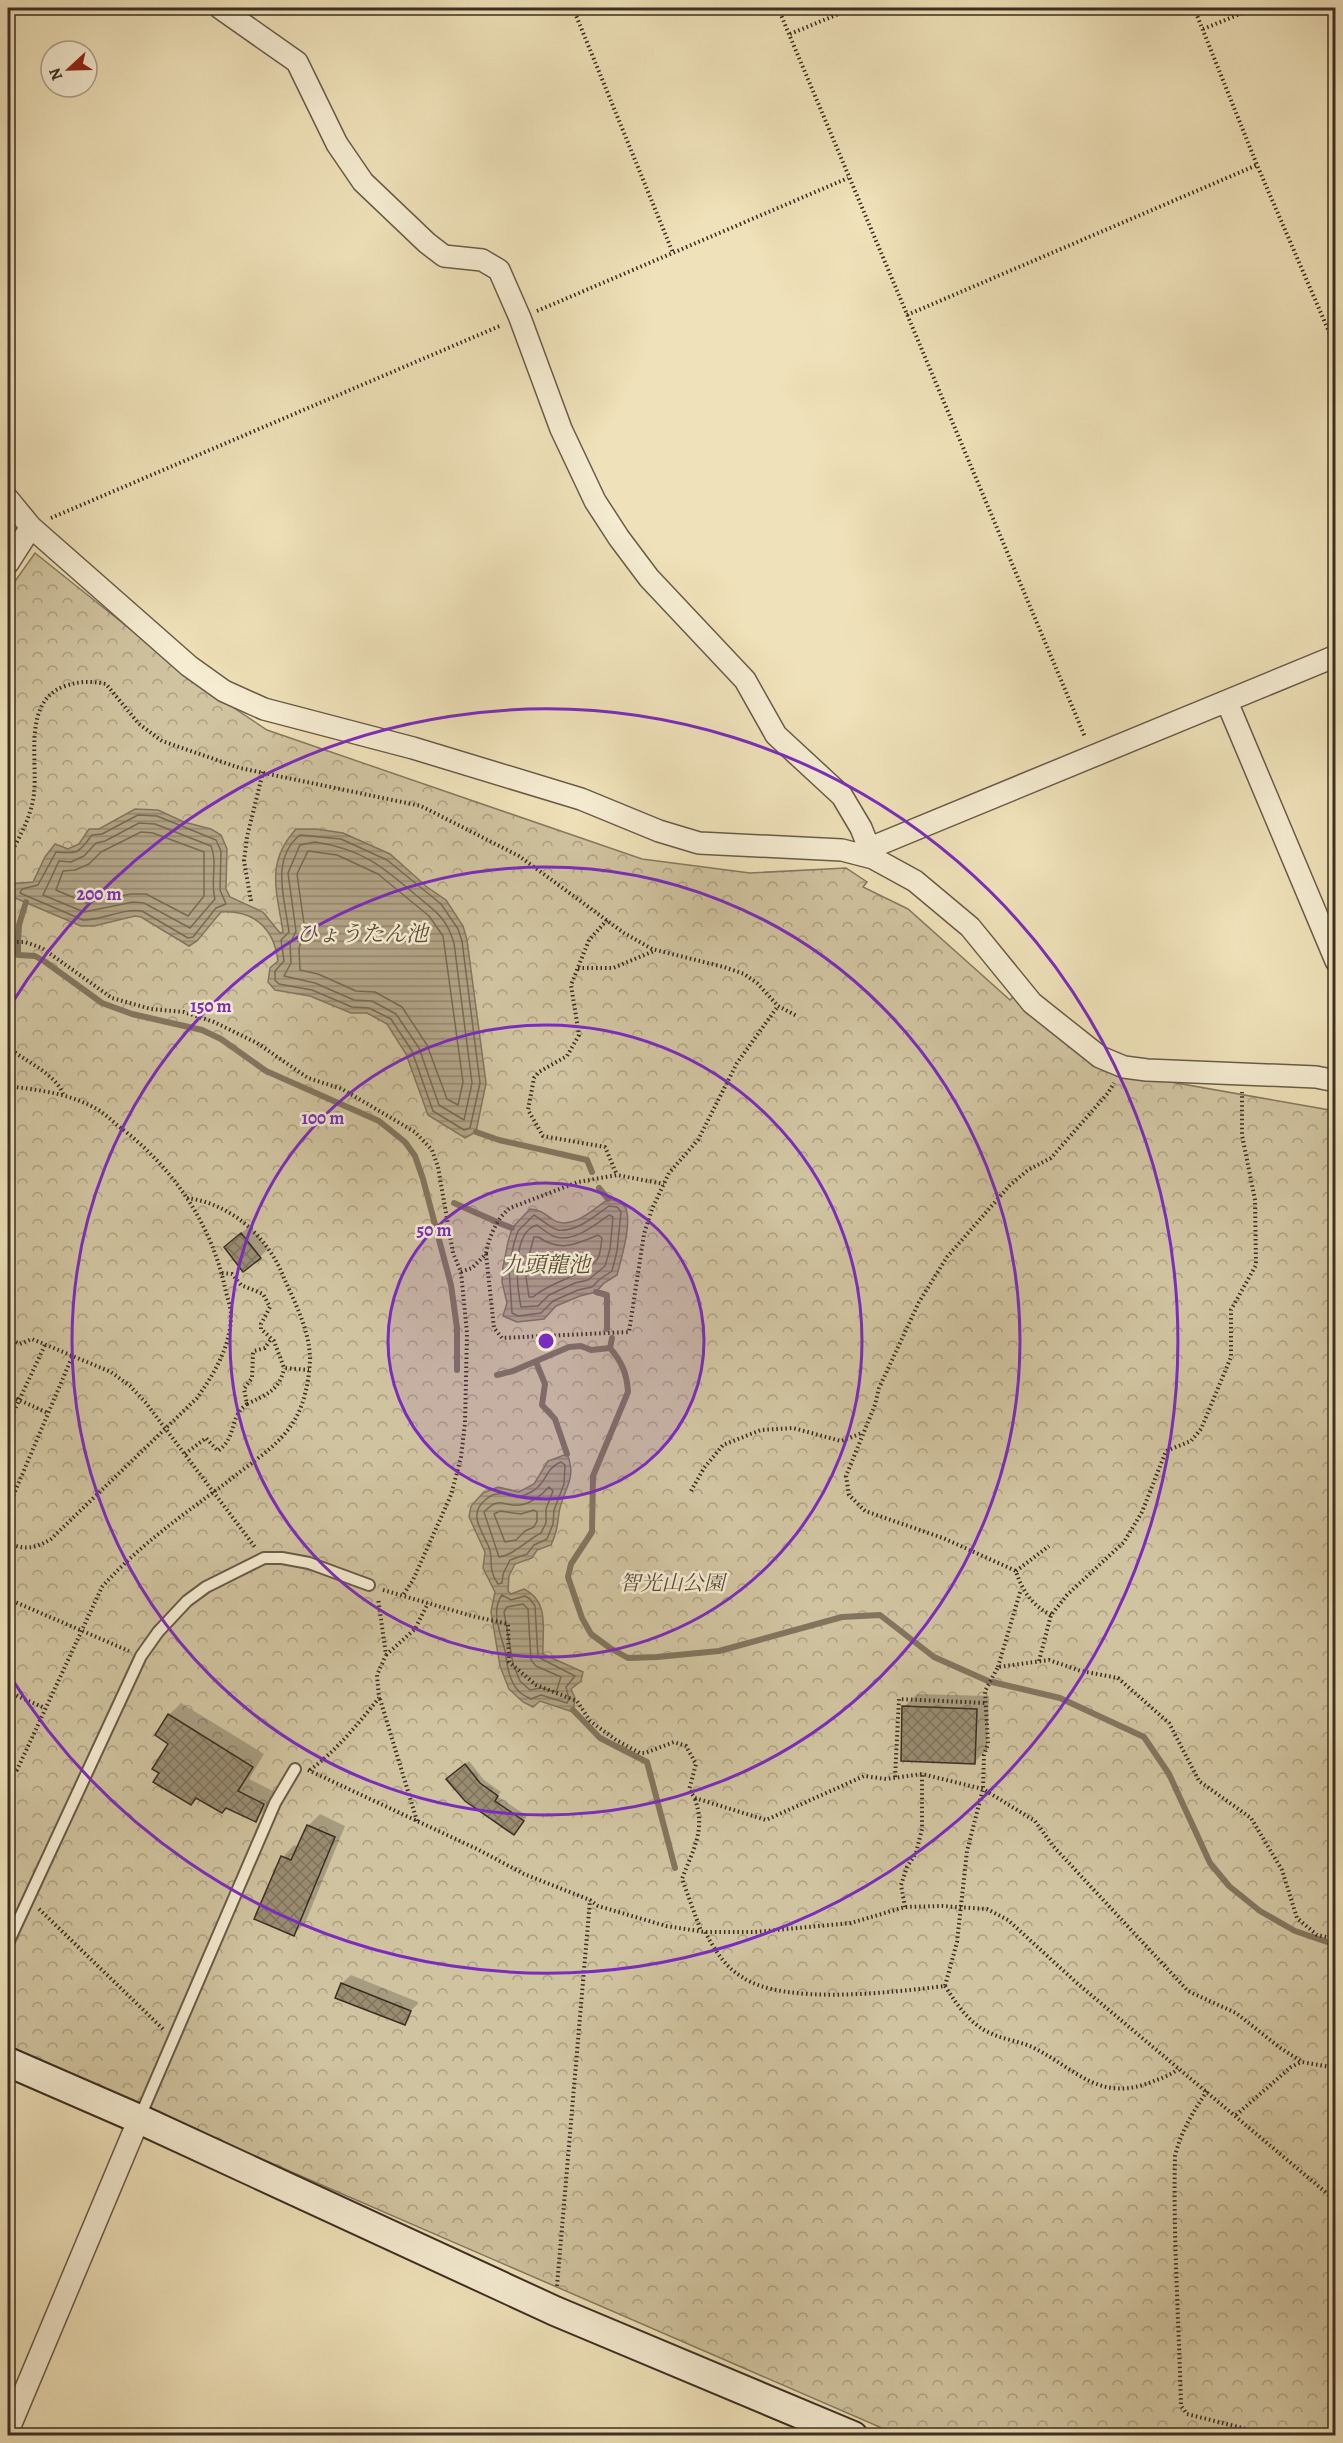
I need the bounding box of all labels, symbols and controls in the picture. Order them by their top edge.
north arrow [39,39,99,99]
text: N [44,64,68,84]
text: 200 m [76,882,122,906]
water label: ひょうたん池 [296,919,431,949]
text: 150 m [190,994,232,1018]
text: 100 m [302,1106,344,1130]
text: 50 m [417,1218,451,1242]
water label: 九頭龍池 [502,1250,593,1280]
centre of rings [536,1331,556,1351]
park label: 智光山公園 [620,1569,727,1597]

